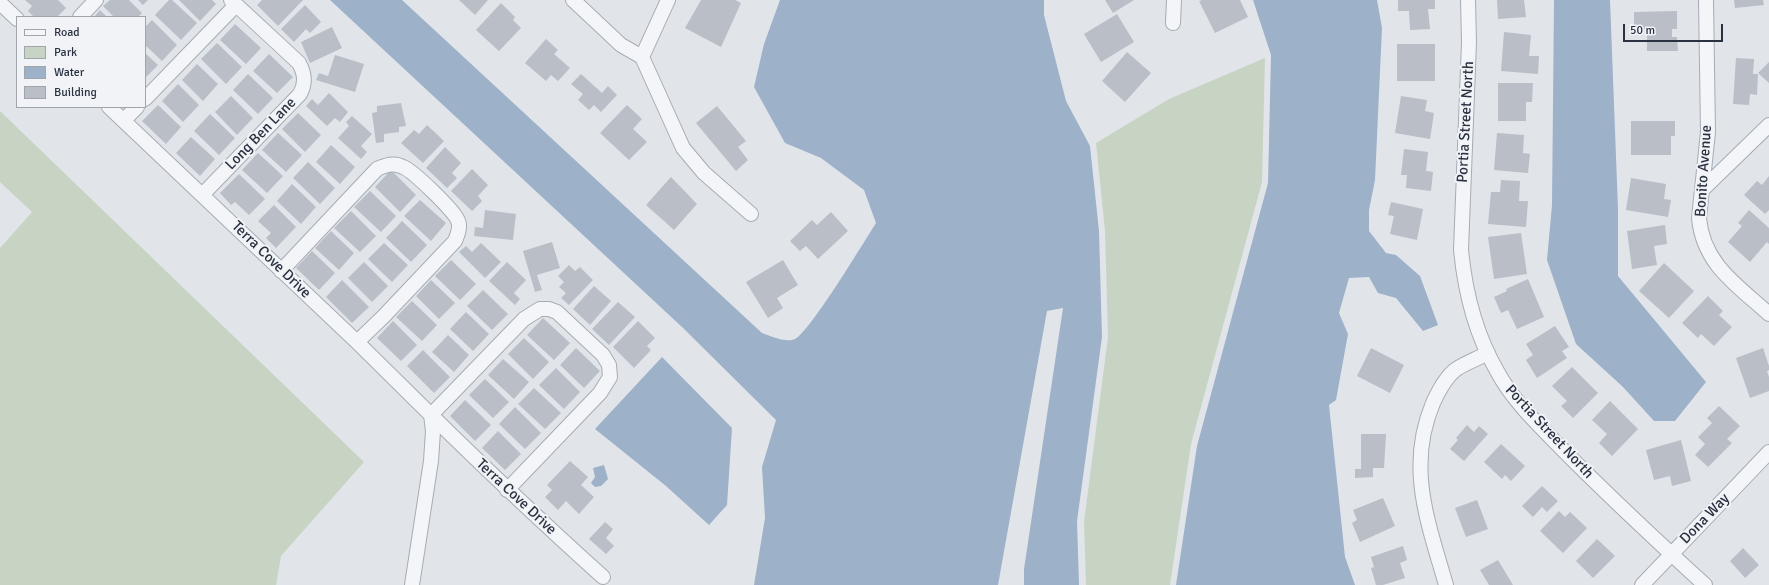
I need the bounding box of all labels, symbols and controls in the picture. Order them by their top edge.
legend [16,16,146,108]
scale bar [1625,16,1725,42]
text: 50 m [1630,23,1655,38]
text: Road [54,25,80,40]
text: Park [54,45,77,60]
street label: Portia Street North [1454,61,1478,183]
text: Water [54,65,84,80]
text: Building [54,85,97,100]
street label: Long Ben Lane [222,94,300,174]
street label: Bonito Avenue [1692,124,1716,218]
street label: Terra Cove Drive [228,218,314,302]
street label: Portia Street North [1501,381,1597,483]
street label: Terra Cove Drive [472,455,560,539]
street label: Dona Way [1677,490,1733,548]

